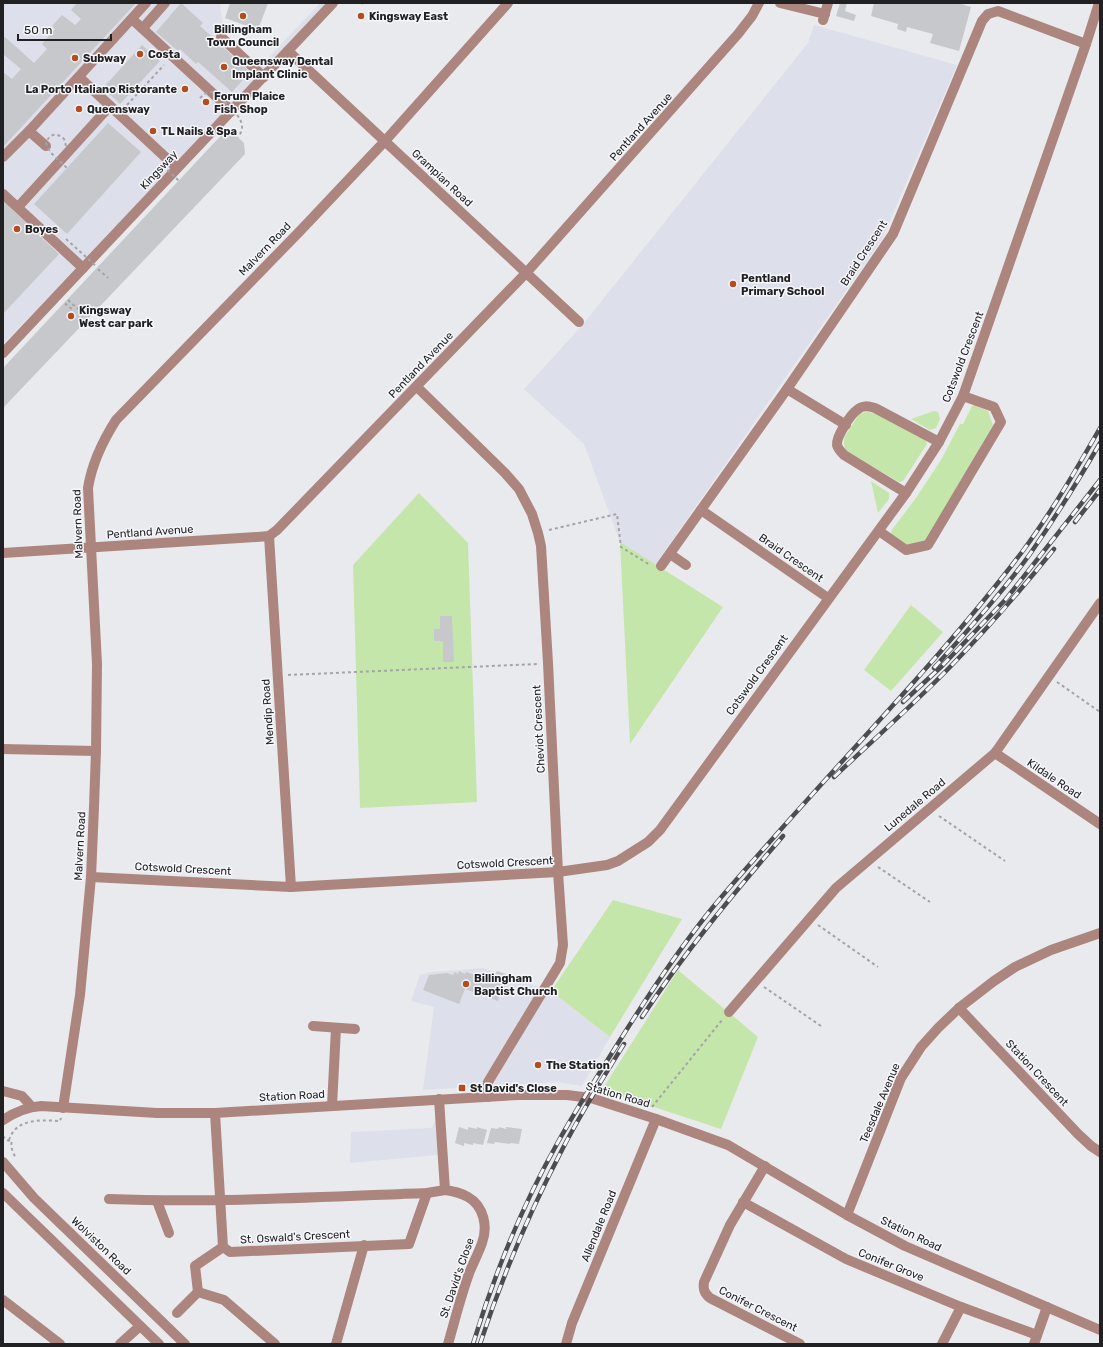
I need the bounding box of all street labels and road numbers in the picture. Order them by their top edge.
street label: Pentland Avenue [607,90,675,164]
street label: Grampian Road [409,147,475,209]
street label: Kingsway [138,148,180,192]
street label: Braid Crescent [838,217,890,288]
street label: Malvern Road [236,220,294,278]
street label: Cotswold Crescent [940,309,987,404]
street label: Pentland Avenue [386,329,456,401]
street label: Malvern Road [70,489,86,559]
street label: Pentland Avenue [106,522,194,542]
street label: Braid Crescent [756,531,826,585]
street label: Cotswold Crescent [723,632,791,718]
street label: Mendip Road [259,679,277,745]
street label: Cheviot Crescent [530,684,548,773]
street label: Kildale Road [1025,756,1083,802]
street label: Lunedale Road [882,776,948,834]
street label: Malvern Road [72,811,88,881]
street label: Cotswold Crescent [456,854,554,872]
street label: Cotswold Crescent [134,860,232,878]
street label: Station Crescent [1003,1037,1072,1109]
street label: Teesdale Avenue [857,1061,903,1145]
street label: Station Road [585,1080,651,1110]
street label: Station Road [259,1088,325,1104]
street label: Allendale Road [579,1188,619,1264]
street label: Wolviston Road [68,1214,134,1278]
street label: Station Road [879,1214,943,1254]
street label: St. Oswald's Crescent [240,1228,351,1246]
street label: St. David's Close [437,1236,477,1320]
street label: Conifer Grove [856,1246,926,1284]
street label: Conifer Crescent [717,1284,800,1335]

